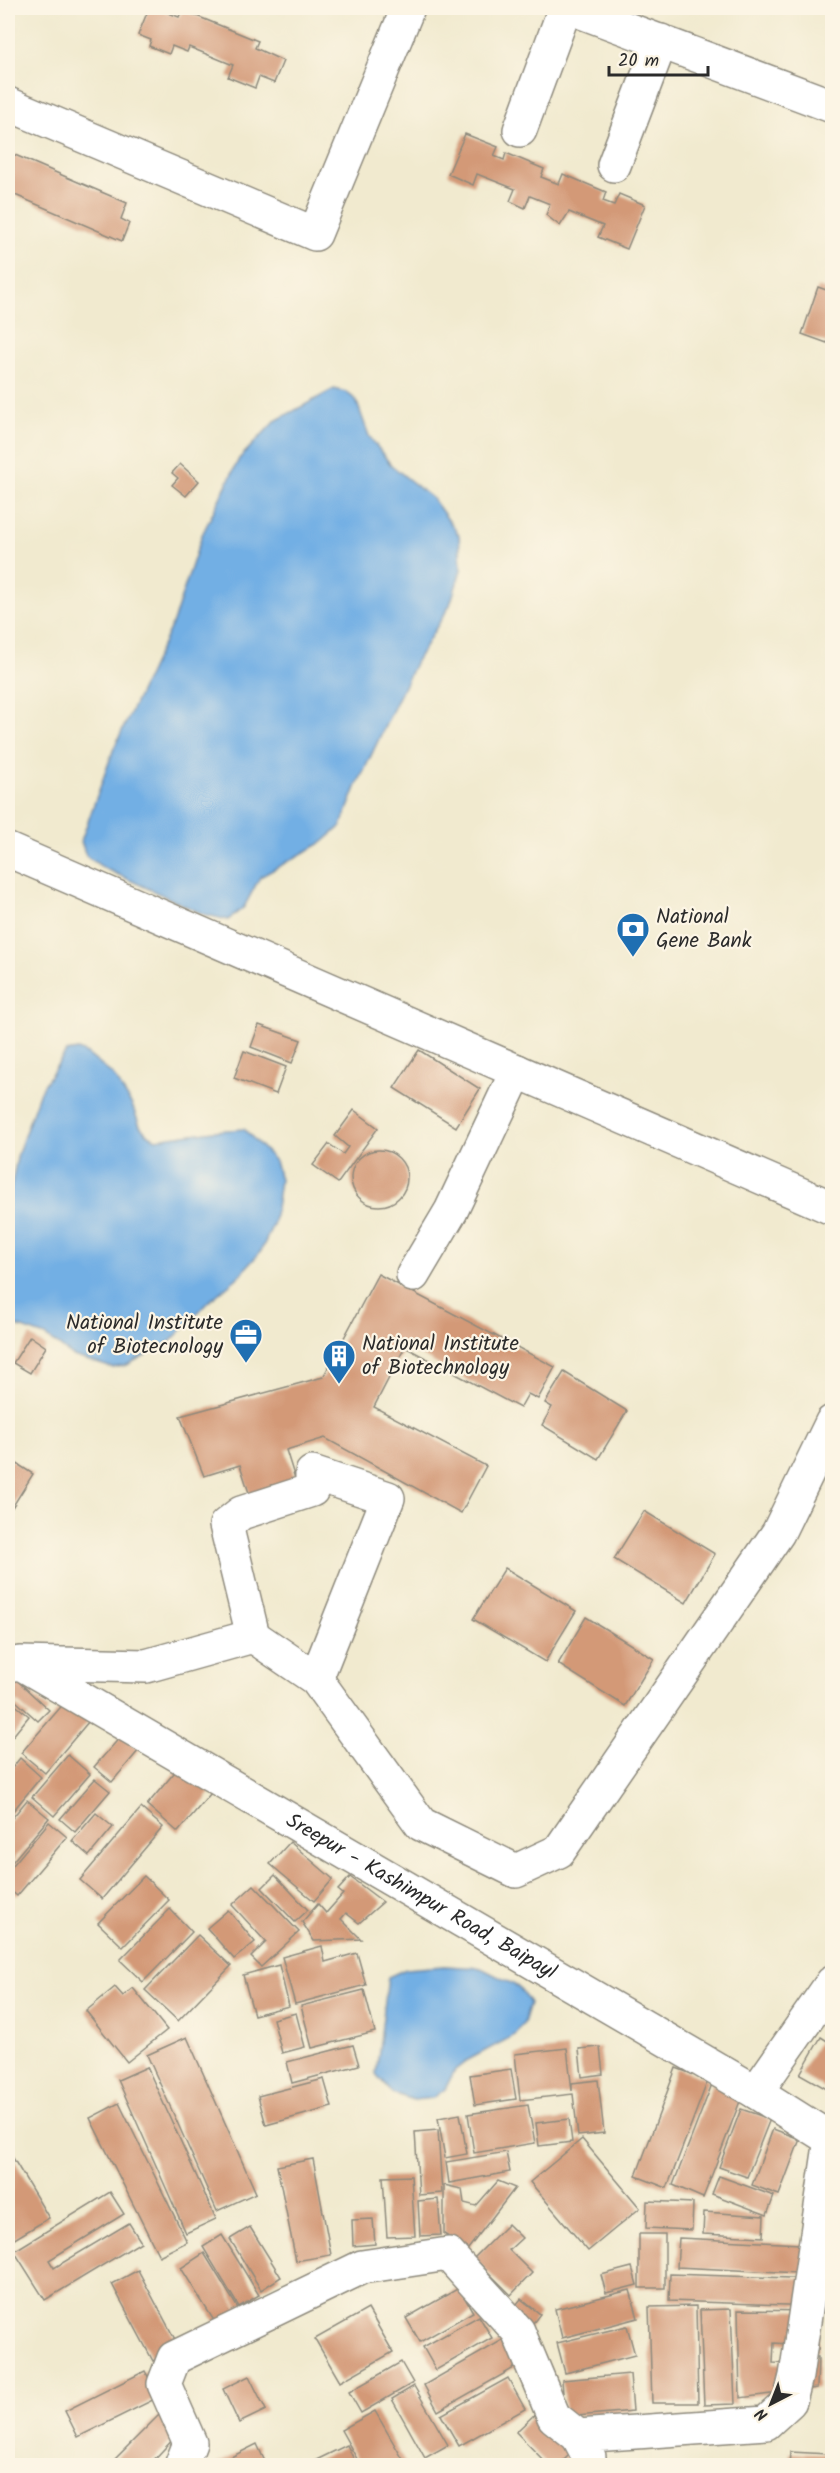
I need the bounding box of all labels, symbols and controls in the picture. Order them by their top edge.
scale bar [609,39,708,77]
text: 20 m [618,47,659,76]
place label: National Gene Bank [656,901,752,958]
bank icon: National Gene Bank [615,911,651,958]
place label: National Institute of Biotecnology [66,1307,224,1364]
office icon: National Institute of Biotecnology [228,1317,264,1364]
place label: National Institute of Biotechnology [362,1328,519,1385]
building icon: National Institute of Biotechnology [321,1338,357,1385]
street label: Sreepur - Kashimpur Road, Baipayl [279,1805,563,1989]
north arrow [741,2374,801,2434]
text: N [750,2401,774,2427]

